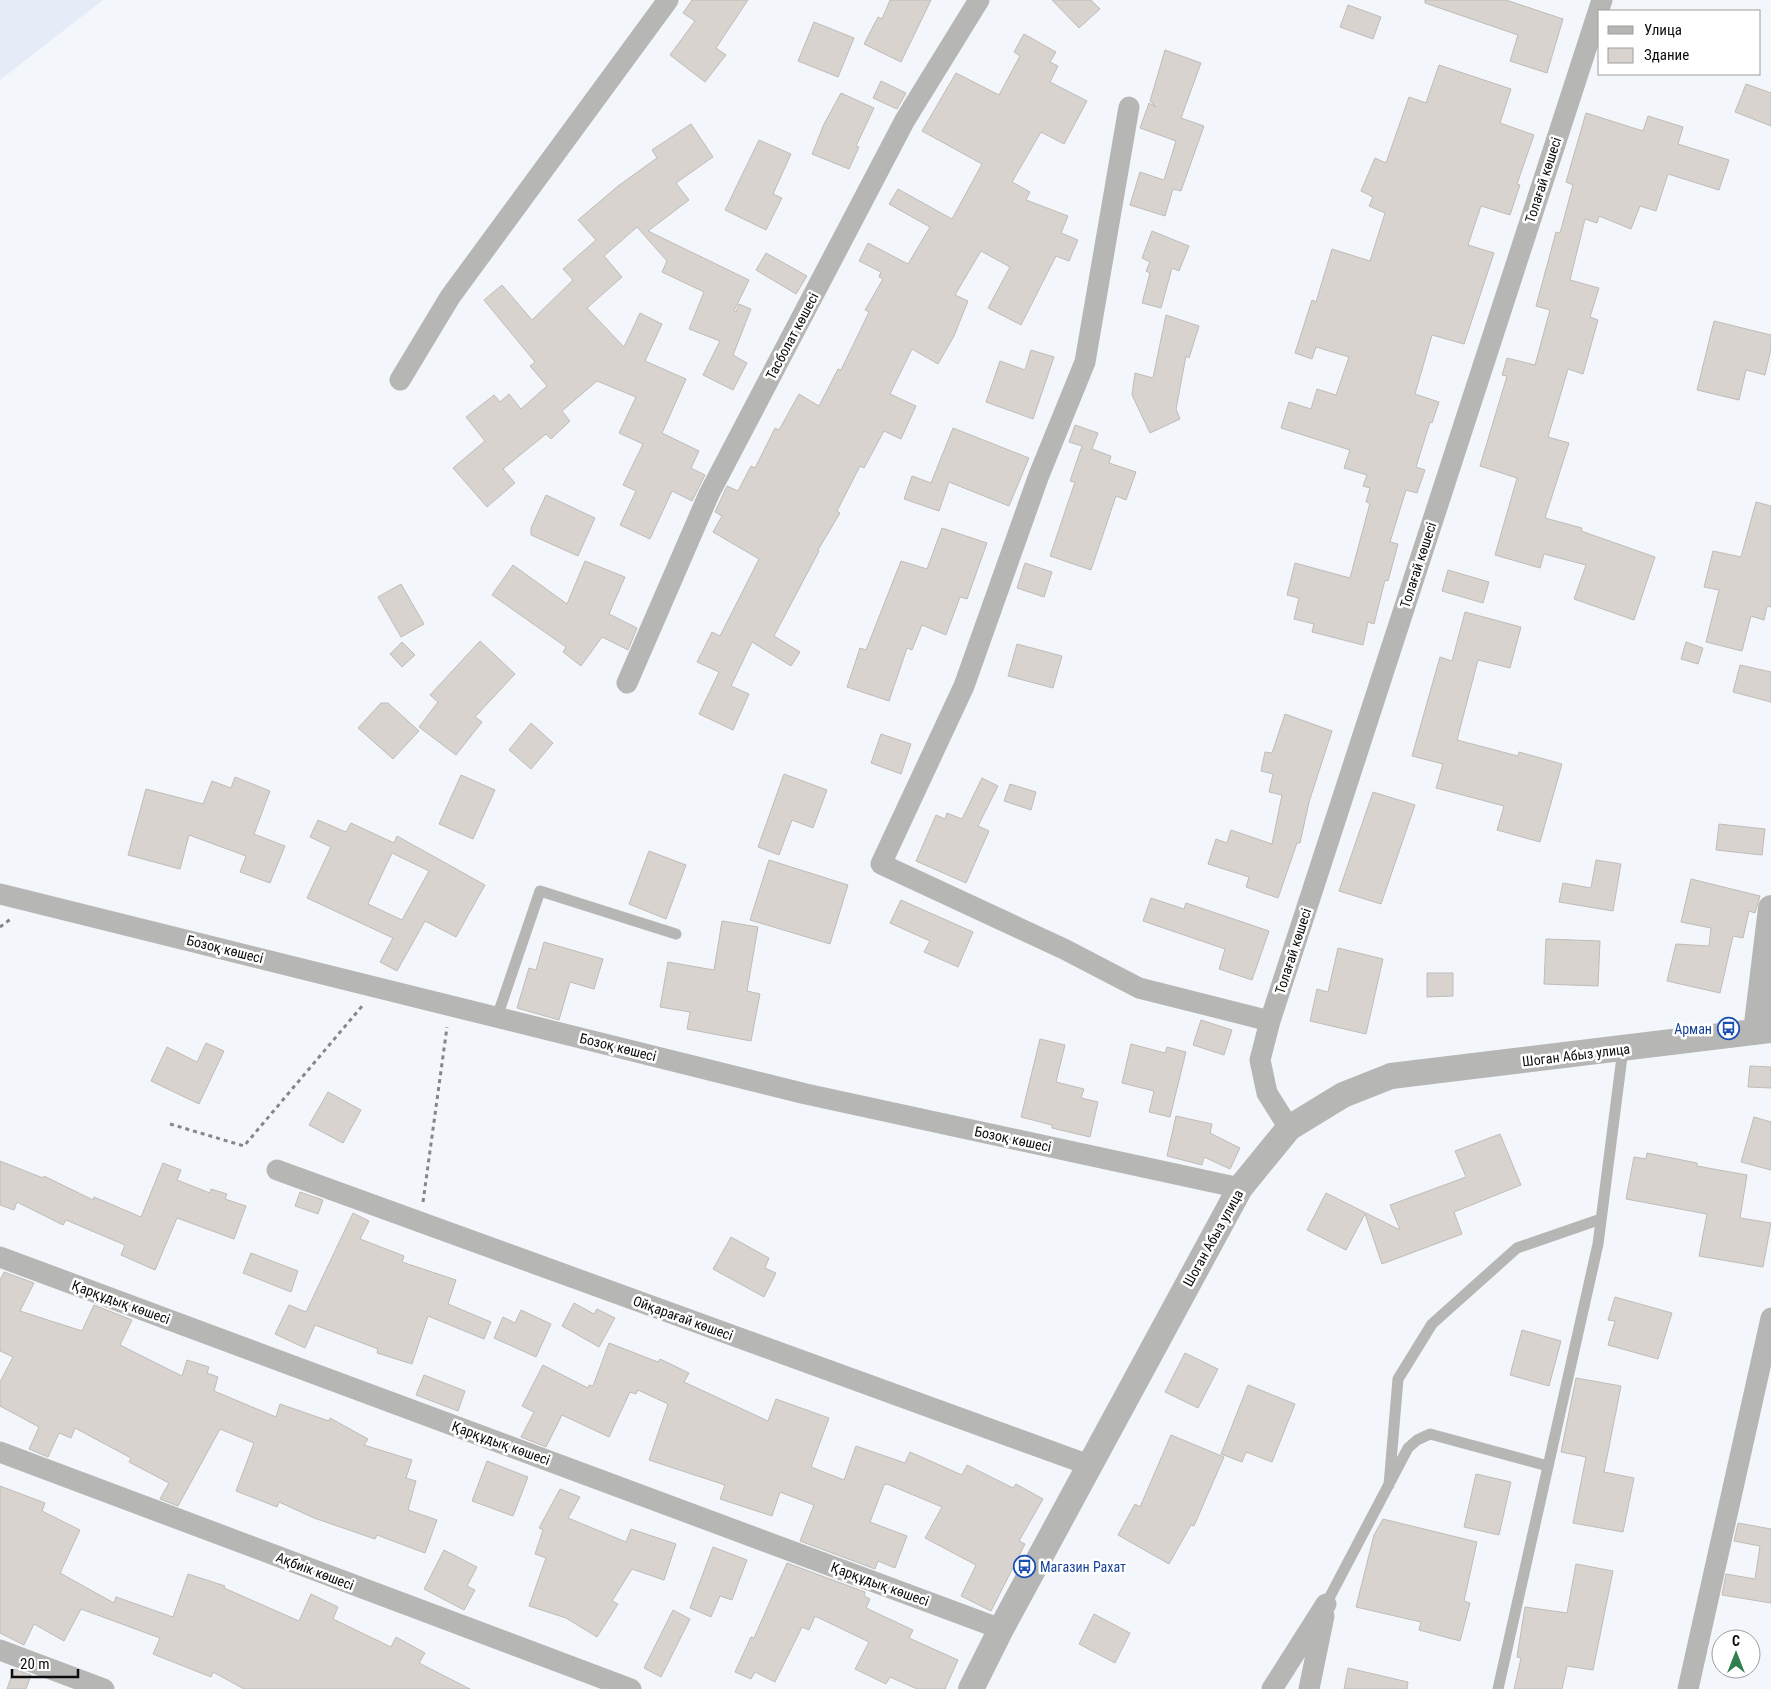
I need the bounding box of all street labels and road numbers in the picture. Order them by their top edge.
street label: Толағай көшесі [1522,135,1564,225]
street label: Тасболат көшесі [762,290,822,382]
street label: Толағай көшесі [1397,520,1439,610]
street label: Толағай көшесі [1272,906,1314,996]
street label: Бозоқ көшесі [185,932,265,966]
street label: Бозоқ көшесі [578,1030,658,1064]
street label: Шоган Абыз улица [1521,1040,1631,1070]
street label: Бозоқ көшесі [973,1123,1053,1155]
street label: Шоган Абыз улица [1180,1187,1246,1289]
street label: Қарқұдық көшесі [70,1277,172,1327]
street label: Ойқарағай көшесі [631,1292,735,1344]
street label: Қарқұдық көшесі [450,1418,552,1468]
street label: Ақбиік көшесі [274,1549,356,1593]
street label: Қарқұдық көшесі [829,1559,931,1609]

